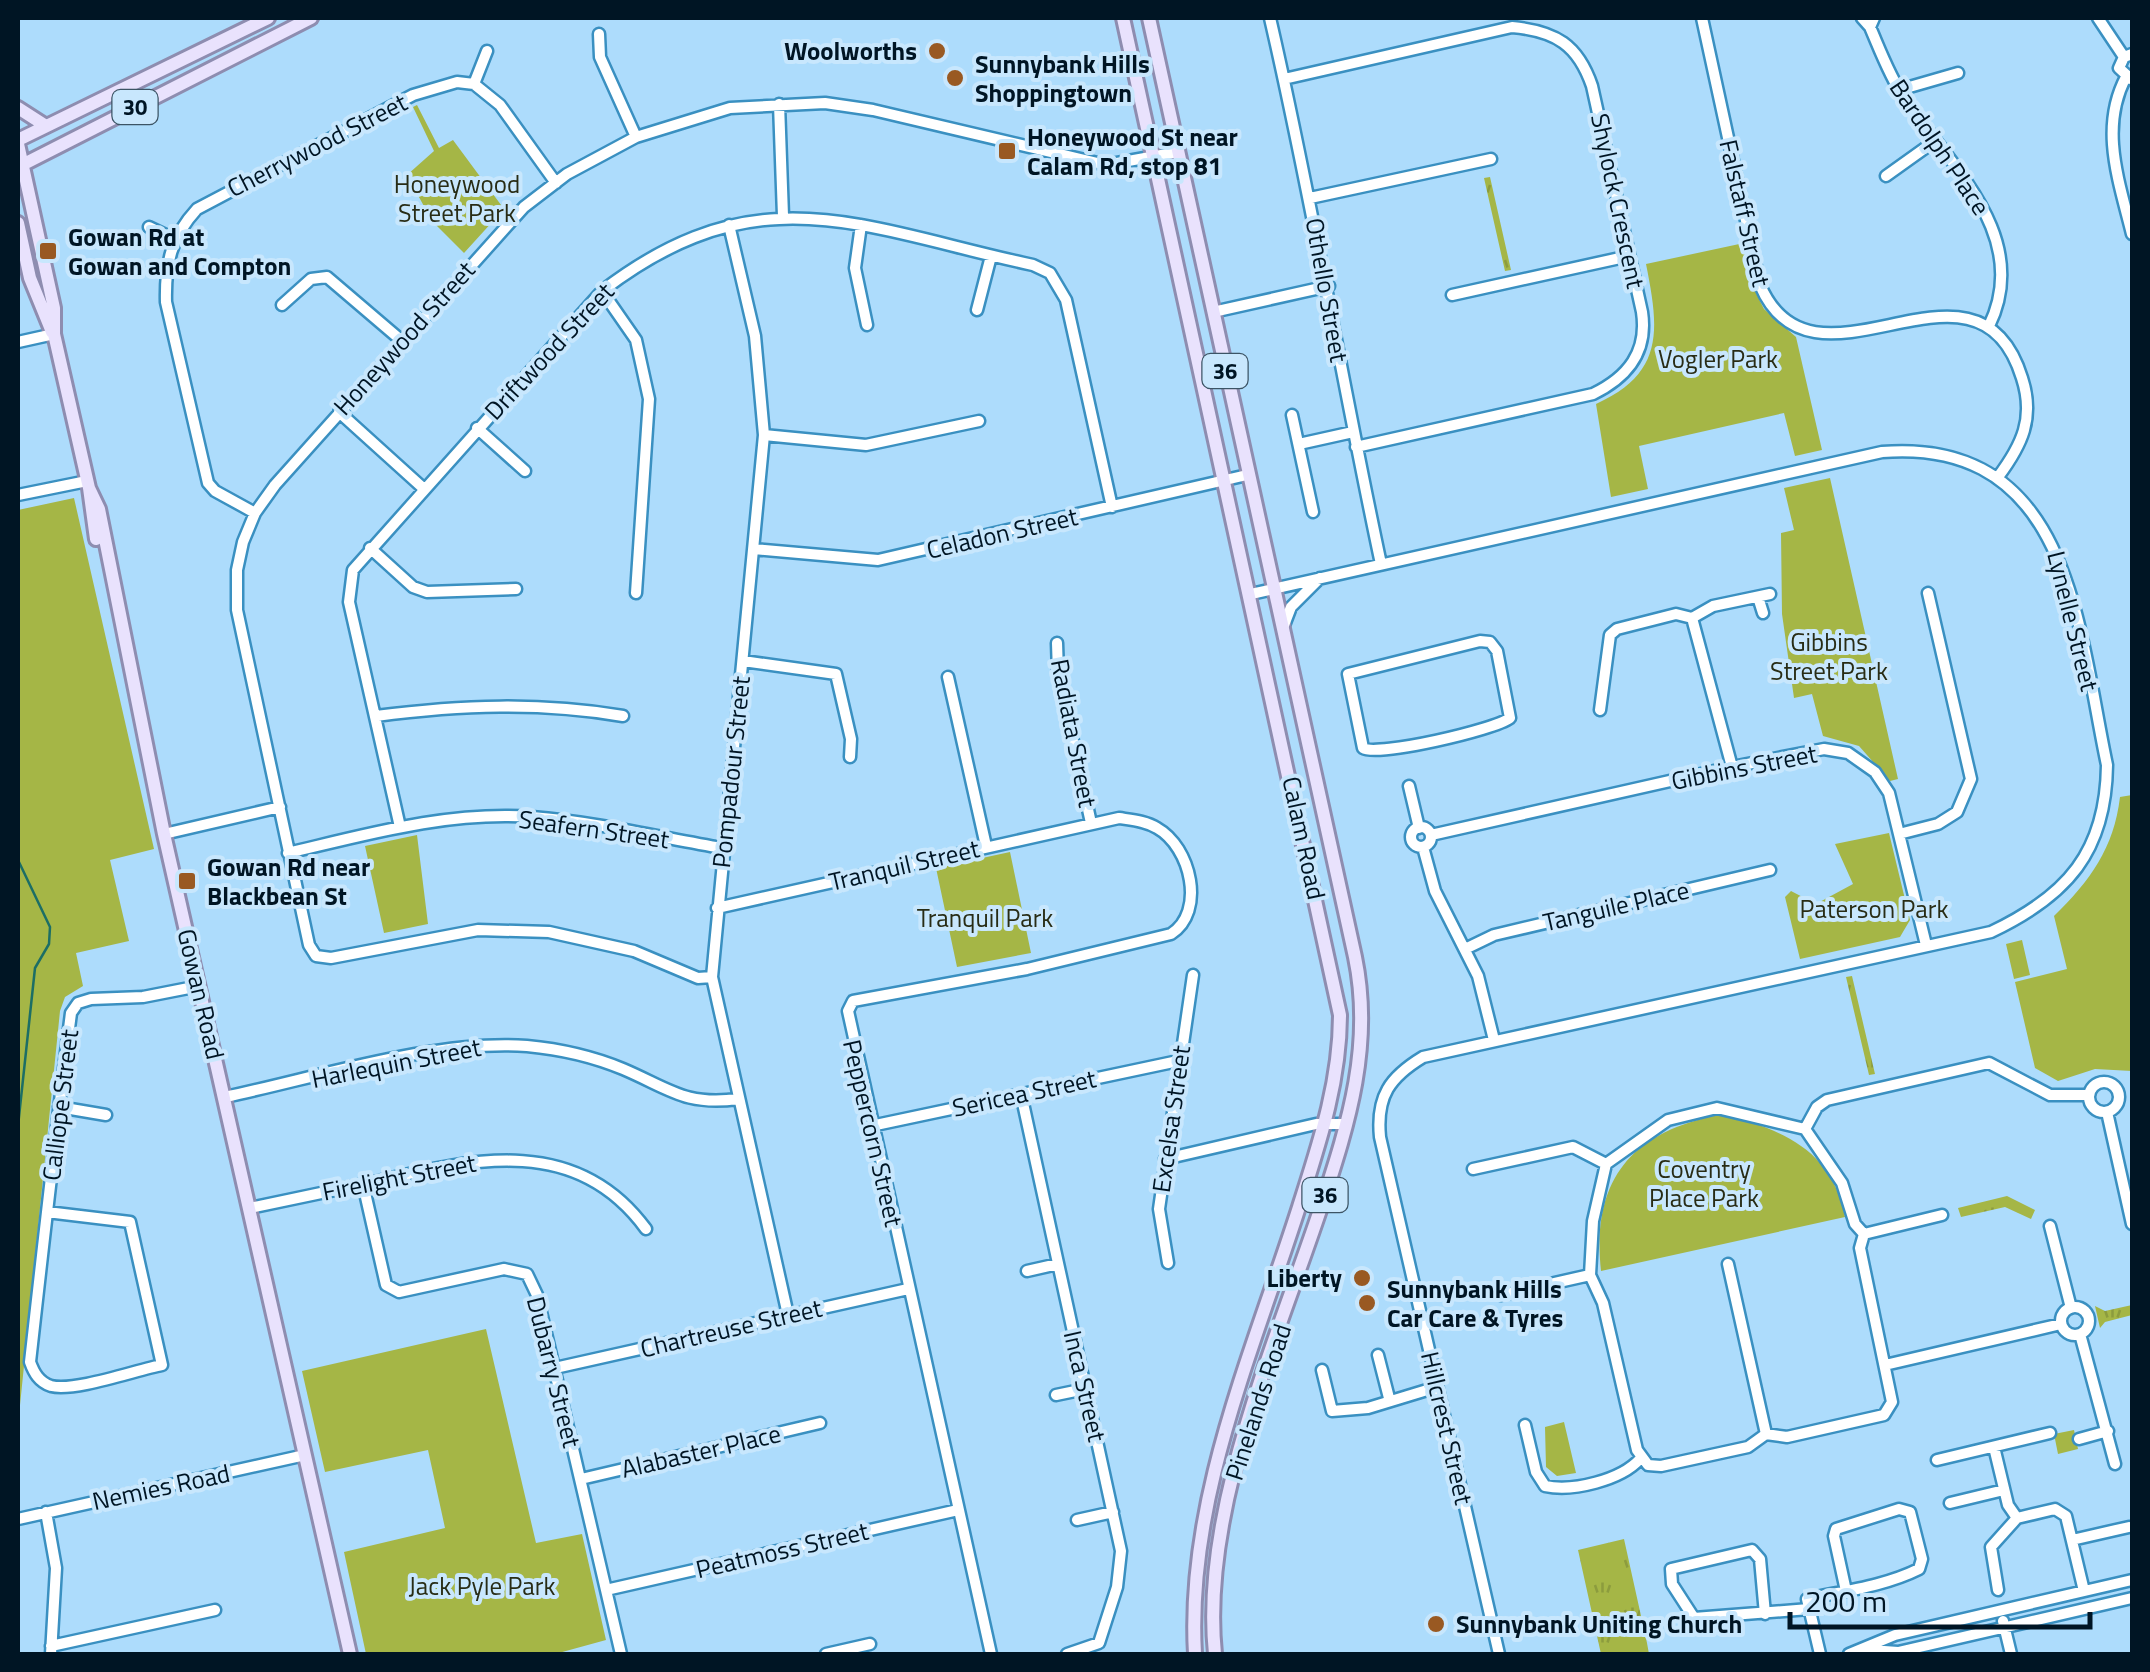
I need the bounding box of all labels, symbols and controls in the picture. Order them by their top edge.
place label: Woolworths [784,32,917,70]
marker: Woolworths [926,40,948,62]
place label: Sunnybank Hills Shoppingtown [975,45,1150,112]
marker: Sunnybank Hills Shoppingtown [944,67,966,89]
street label: Bardolph Place [1880,71,2000,223]
street label: Cherrywood Street [220,83,414,207]
road number: 30 [112,90,158,124]
street label: Shylock Crescent [1581,110,1655,292]
place label: Honeywood St near Calam Rd, stop 81 [1027,118,1238,185]
street label: Falstaff Street [1710,136,1780,291]
marker: Honeywood St near Calam Rd, stop 81 [996,140,1018,162]
park label: Honeywood Street Park [394,165,520,232]
street label: Othello Street [1296,215,1358,365]
place label: Gowan Rd at Gowan and Compton [68,218,291,285]
marker: Gowan Rd at Gowan and Compton [37,240,59,262]
street label: Honeywood Street [324,252,484,424]
street label: Driftwood Street [475,274,623,428]
park label: Vogler Park [1658,340,1778,378]
road number: 36 [1202,354,1248,388]
street label: Celadon Street [923,497,1082,569]
street label: Lynelle Street [2037,547,2109,695]
park label: Gibbins Street Park [1770,623,1888,690]
street label: Radiata Street [1041,656,1107,811]
street label: Pompadour Street [702,674,760,870]
street label: Gibbins Street [1668,734,1820,800]
street label: Calam Road [1272,773,1336,903]
street label: Seafern Street [516,800,672,858]
street label: Tranquil Street [825,829,983,901]
place label: Gowan Rd near Blackbean St [207,848,370,915]
marker: Gowan Rd near Blackbean St [176,870,198,892]
street label: Tanguile Place [1539,871,1693,941]
park label: Paterson Park [1800,890,1948,928]
park label: Tranquil Park [917,899,1053,937]
street label: Gowan Road [168,925,234,1063]
street label: Calliope Street [32,1027,88,1183]
street label: Harlequin Street [308,1028,484,1098]
street label: Peppercorn Street [833,1036,913,1230]
street label: Excelsa Street [1142,1043,1200,1195]
street label: Sericea Street [949,1059,1100,1127]
street label: Firelight Street [319,1143,479,1211]
park label: Coventry Place Park [1649,1150,1759,1217]
road number: 36 [1302,1178,1348,1212]
place label: Liberty [1266,1259,1342,1297]
marker: Liberty [1351,1267,1373,1289]
place label: Sunnybank Hills Car Care & Tyres [1387,1270,1563,1337]
street label: Chartreuse Street [636,1289,826,1367]
street label: Dubarry Street [517,1292,591,1452]
marker: Sunnybank Hills Car Care & Tyres [1356,1292,1378,1314]
street label: Pinelands Road [1215,1319,1301,1485]
street label: Inca Street [1054,1327,1116,1446]
street label: Hillcrest Street [1411,1348,1483,1509]
street label: Alabaster Place [618,1414,784,1488]
street label: Nemies Road [89,1454,233,1520]
street label: Peatmoss Street [692,1512,872,1588]
park label: Jack Pyle Park [409,1567,555,1605]
scale bar [1790,1567,2090,1629]
text: 200 m [1805,1578,1887,1624]
place label: Sunnybank Uniting Church [1456,1605,1742,1643]
marker: Sunnybank Uniting Church [1425,1613,1447,1635]

